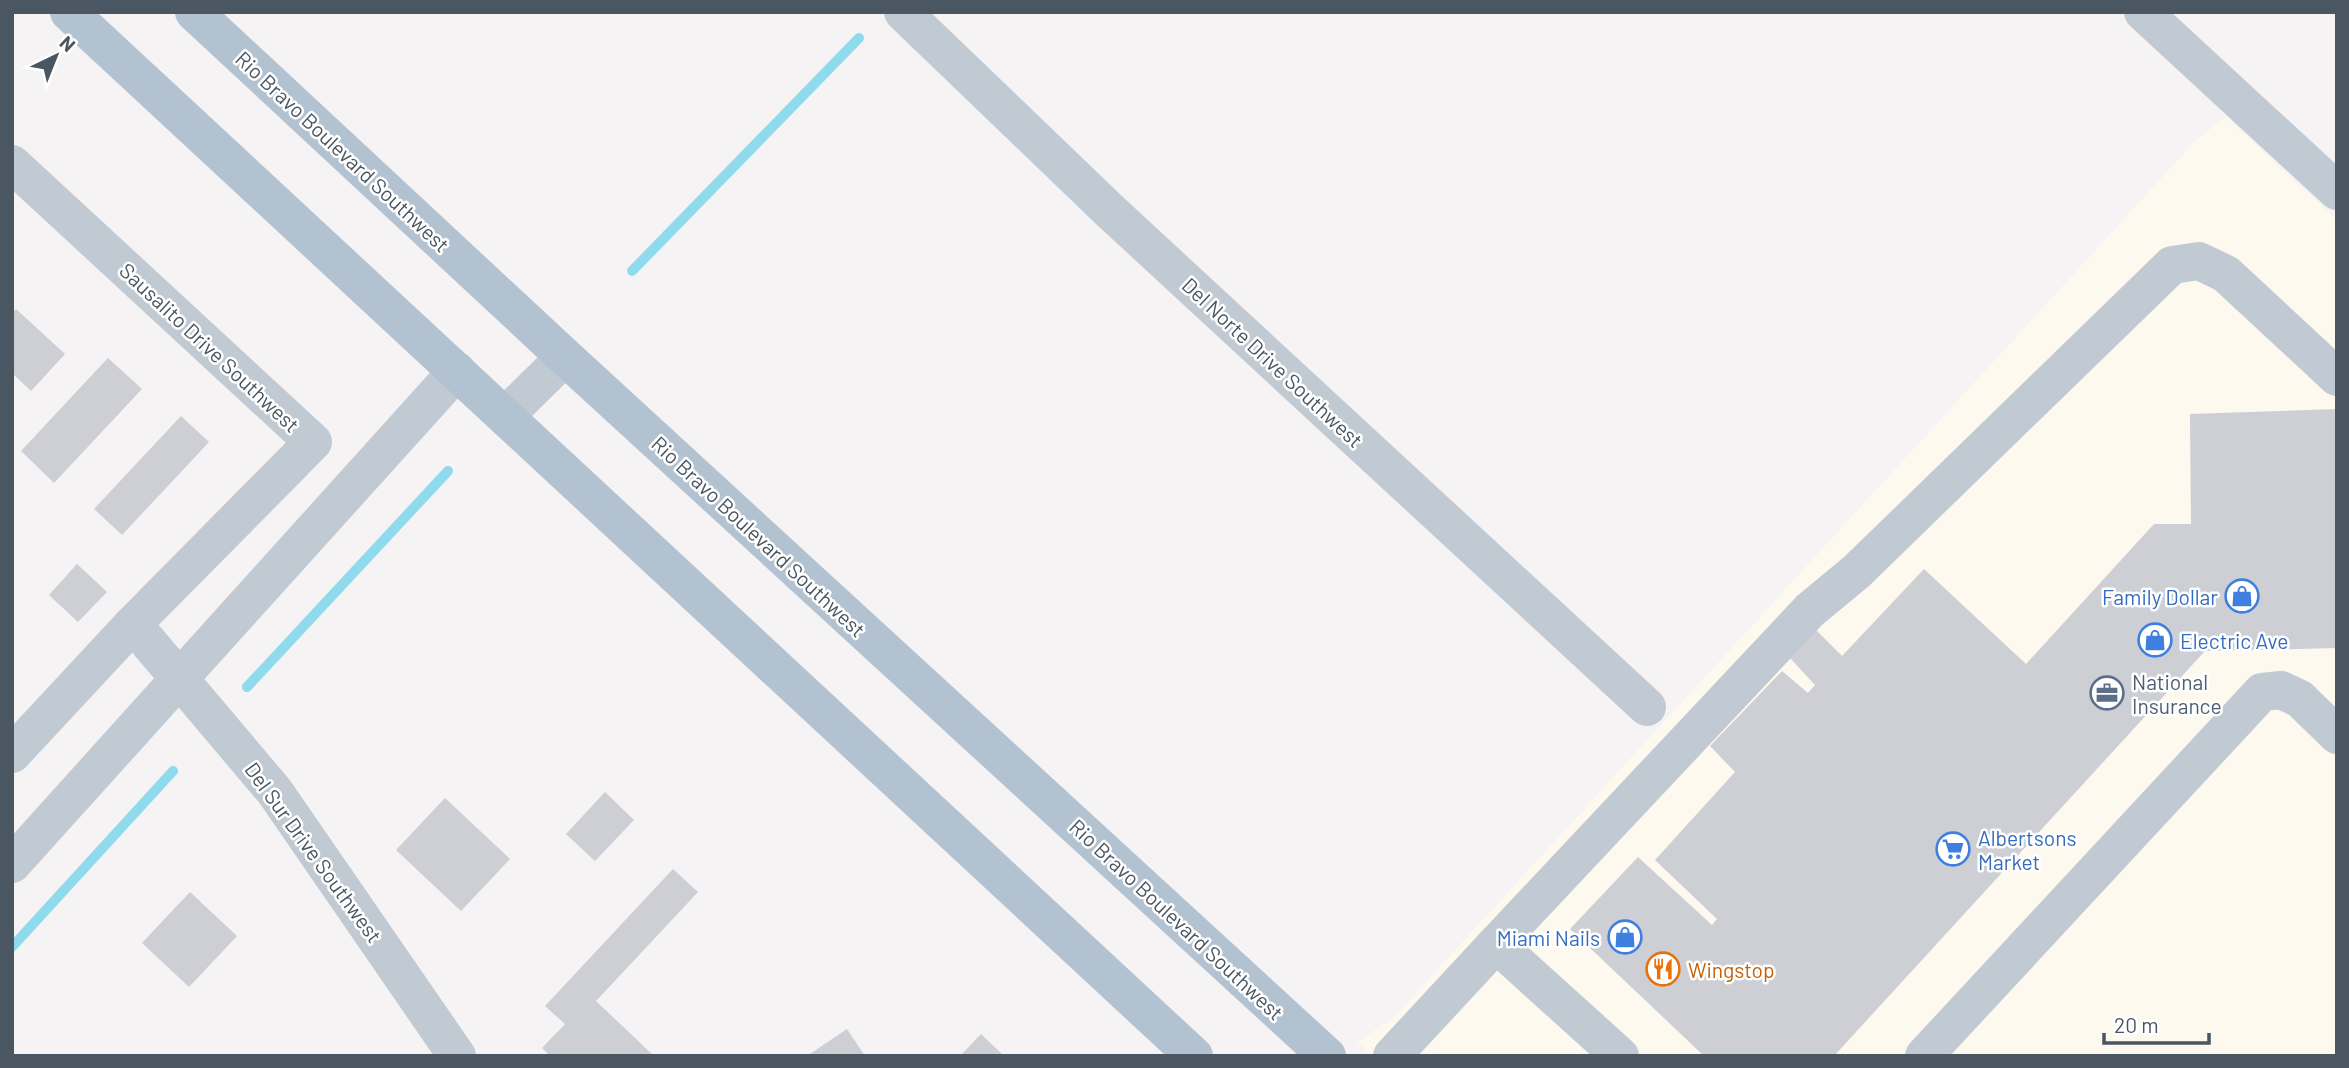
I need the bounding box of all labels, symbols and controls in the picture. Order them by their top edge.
north arrow [21,21,91,91]
text: N [55,30,80,56]
street label: Rio Bravo Boulevard Southwest [231,45,455,257]
street label: Sausalito Drive Southwest [115,257,305,437]
street label: Del Norte Drive Southwest [1178,272,1368,452]
street label: Rio Bravo Boulevard Southwest [647,430,871,642]
shop icon: Family Dollar [2223,577,2261,615]
place label: Family Dollar [2102,584,2218,609]
shop icon: Electric Ave [2136,621,2174,659]
place label: Electric Ave [2180,628,2288,653]
place label: National Insurance [2132,669,2222,718]
office icon: National Insurance [2088,674,2126,712]
street label: Del Sur Drive Southwest [240,757,388,947]
street label: Rio Bravo Boulevard Southwest [1065,813,1289,1025]
place label: Albertsons Market [1978,825,2077,874]
supermarket icon: Albertsons Market [1934,830,1972,868]
shop icon: Miami Nails [1606,918,1644,956]
place label: Miami Nails [1497,925,1600,950]
restaurant icon: Wingstop [1644,950,1682,988]
place label: Wingstop [1688,957,1775,982]
scale bar [2104,1002,2209,1046]
text: 20 m [2114,1012,2159,1037]

